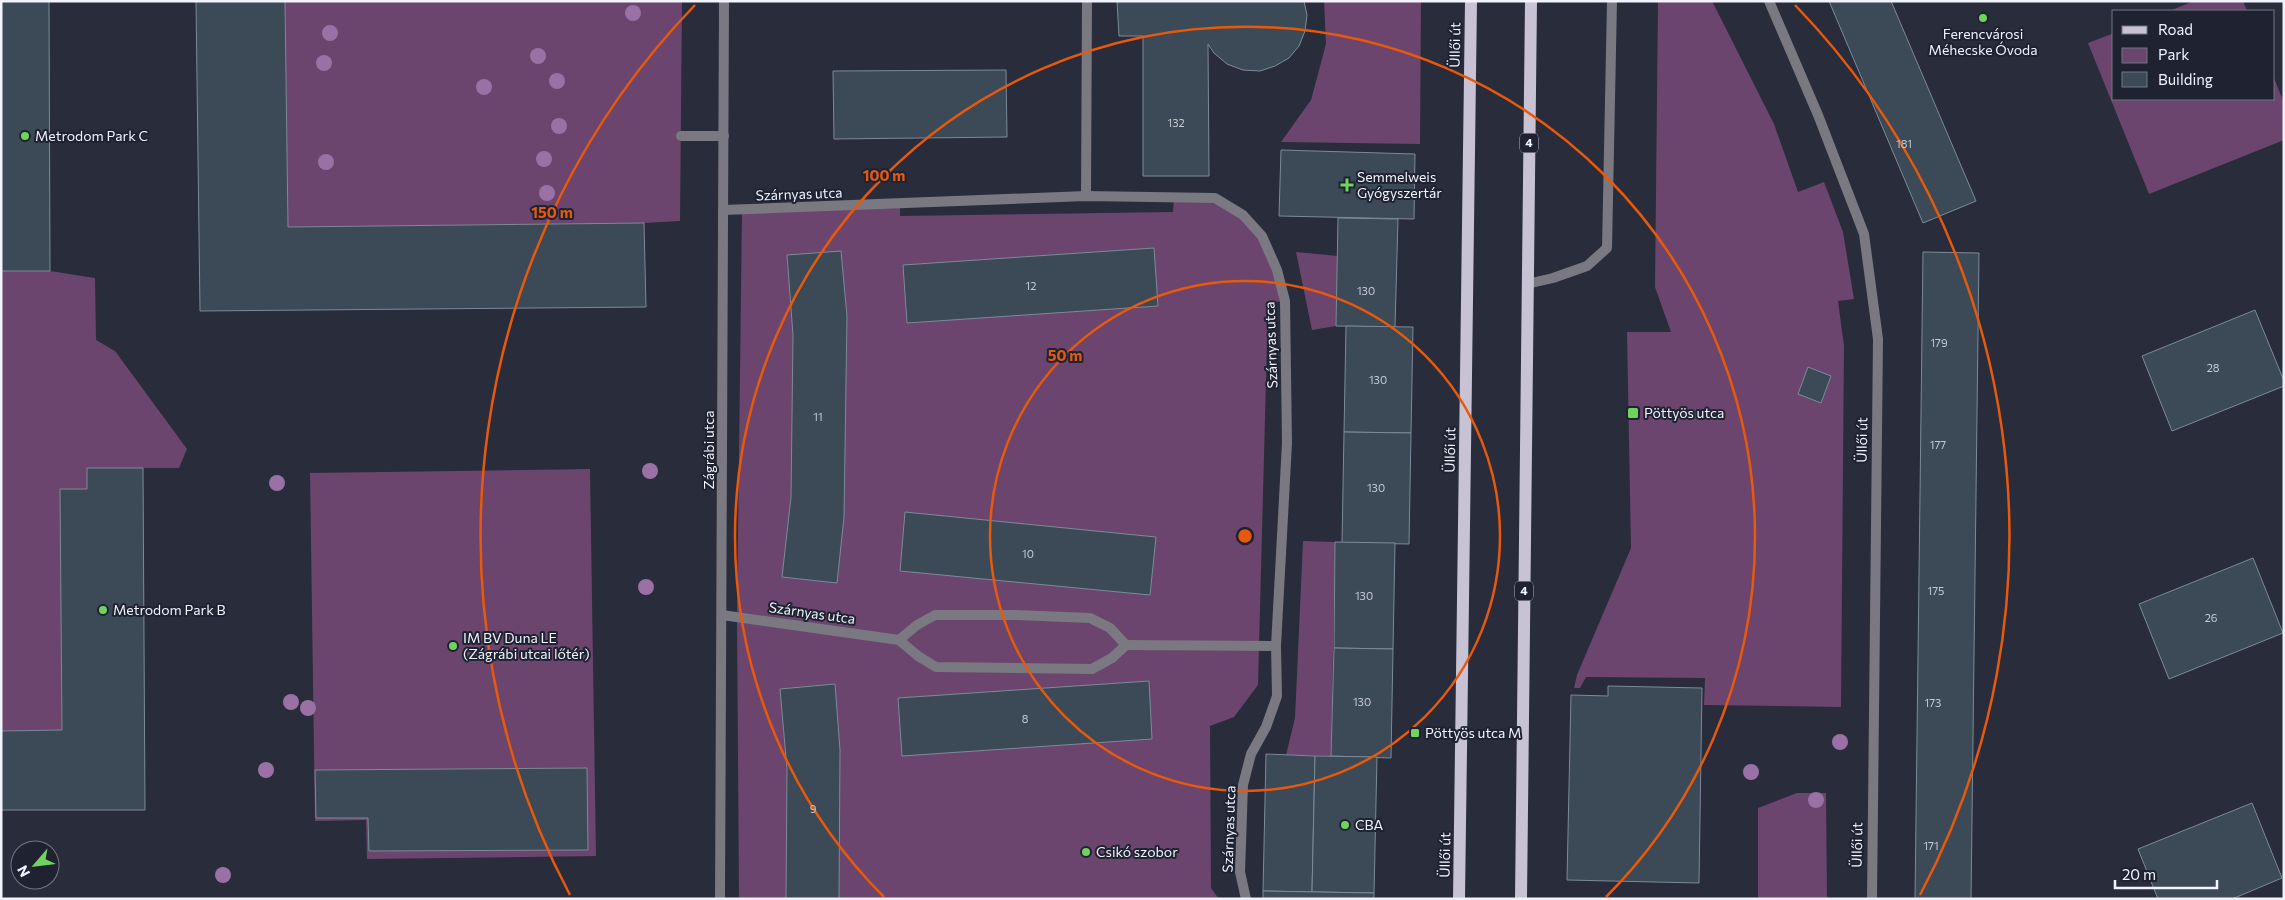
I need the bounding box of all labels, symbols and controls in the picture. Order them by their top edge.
legend [2112,10,2275,100]
marker: Ferencvárosi Méhecske Óvoda [1977,12,1989,24]
text: Road [2158,20,2193,38]
street label: Üllői út [1446,22,1463,68]
place label: Ferencvárosi Méhecske Óvoda [1929,25,2037,58]
text: Park [2158,45,2189,63]
text: Building [2158,70,2213,88]
house number: 132 [1167,116,1185,129]
place label: Metrodom Park C [35,127,148,144]
marker: Metrodom Park C [19,130,31,142]
road number: 4 [1520,134,1538,152]
house number: 181 [1896,137,1912,150]
text: 100 m [863,166,905,184]
place label: Semmelweis Gyógyszertár [1357,168,1442,201]
marker: Semmelweis Gyógyszertár [1341,179,1353,191]
street label: Szárnyas utca [755,183,843,204]
text: 150 m [531,203,573,221]
house number: 12 [1026,279,1036,292]
house number: 130 [1357,284,1375,297]
street label: Szárnyas utca [1260,301,1281,389]
house number: 179 [1930,336,1948,349]
text: 50 m [1048,346,1082,364]
house number: 28 [2207,361,2220,374]
house number: 130 [1369,373,1387,386]
place label: Pöttyös utca [1644,404,1724,421]
marker: Pöttyös utca [1626,406,1640,420]
street label: Zágrábi utca [700,410,717,490]
house number: 11 [813,410,823,423]
street label: Üllői út [1853,417,1870,463]
street label: Üllői út [1441,427,1458,473]
house number: 177 [1930,438,1946,451]
house number: 130 [1367,481,1385,494]
centre of rings [1236,527,1254,545]
house number: 10 [1022,547,1034,560]
road number: 4 [1515,582,1533,600]
house number: 175 [1928,584,1944,597]
house number: 130 [1355,589,1373,602]
street label: Szárnyas utca [768,598,856,627]
place label: Metrodom Park B [113,601,225,618]
marker: Metrodom Park B [97,604,109,616]
house number: 26 [2205,611,2218,624]
place label: IM BV Duna LE (Zágrábi utcai lőtér) [463,629,590,662]
marker: IM BV Duna LE (Zágrábi utcai lőtér) [447,640,459,652]
house number: 130 [1353,695,1371,708]
house number: 173 [1925,696,1941,709]
house number: 8 [1022,712,1029,725]
place label: Pöttyös utca M [1425,724,1521,741]
marker: Pöttyös utca M [1409,727,1421,739]
street label: Szárnyas utca [1218,785,1239,873]
house number: 9 [810,802,817,815]
place label: CBA [1355,816,1384,833]
marker: CBA [1339,819,1351,831]
street label: Üllői út [1848,822,1865,868]
street label: Üllői út [1436,832,1453,878]
house number: 171 [1923,839,1939,852]
north arrow [10,840,60,890]
place label: Csikó szobor [1096,843,1178,860]
marker: Csikó szobor [1080,846,1092,858]
scale bar [2115,858,2218,890]
text: N [13,863,33,880]
text: 20 m [2122,865,2156,883]

